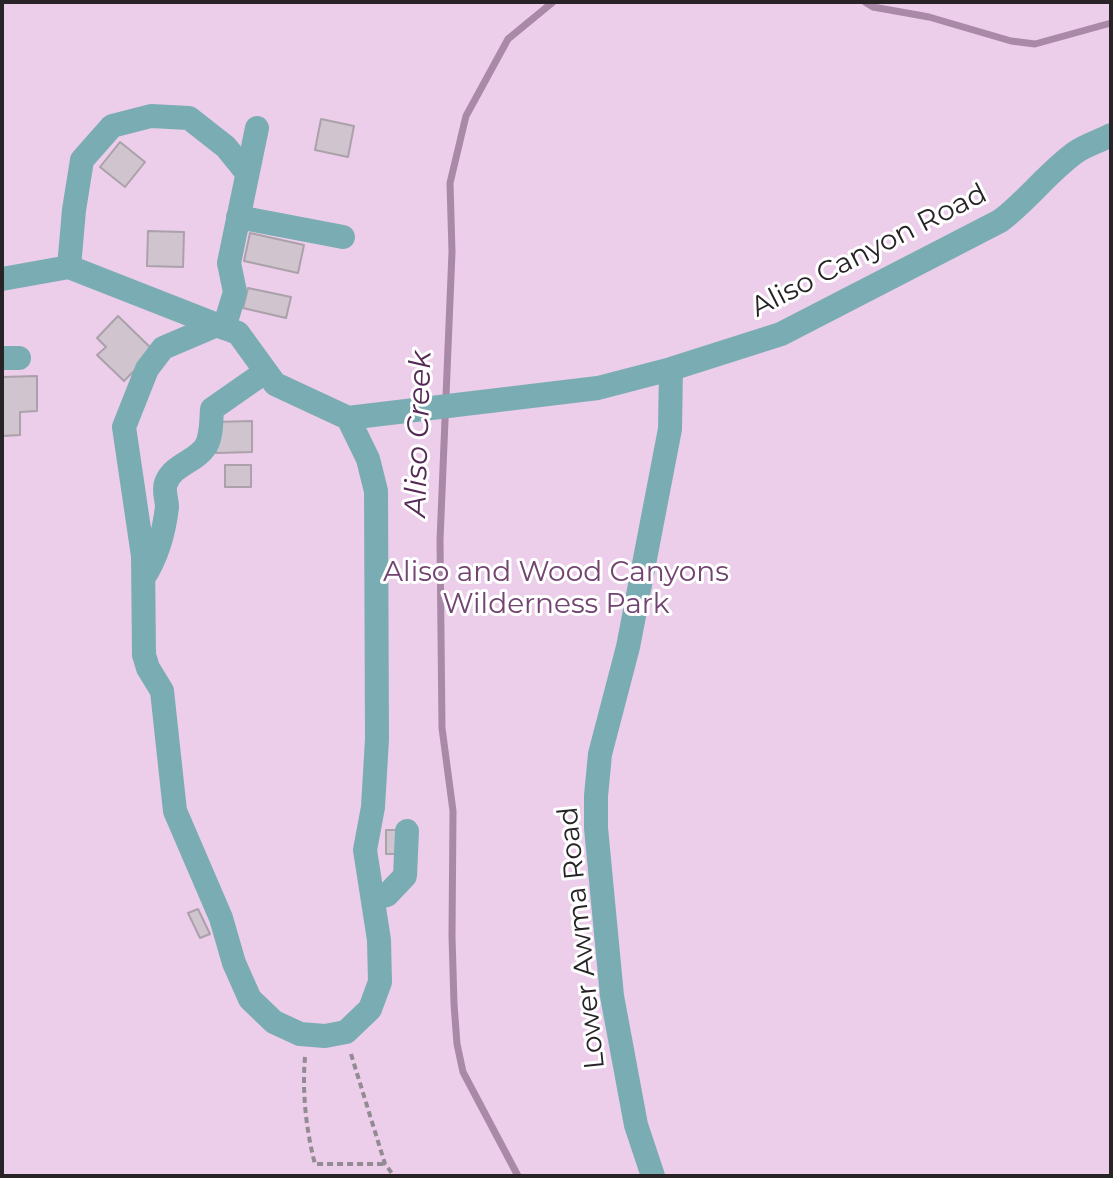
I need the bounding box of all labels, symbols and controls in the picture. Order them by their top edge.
street label: Aliso Canyon Road [746,177,992,325]
water label: Aliso Creek [398,350,440,518]
park label: Aliso and Wood Canyons Wilderness Park [383,556,729,622]
street label: Lower Awma Road [552,805,612,1071]

